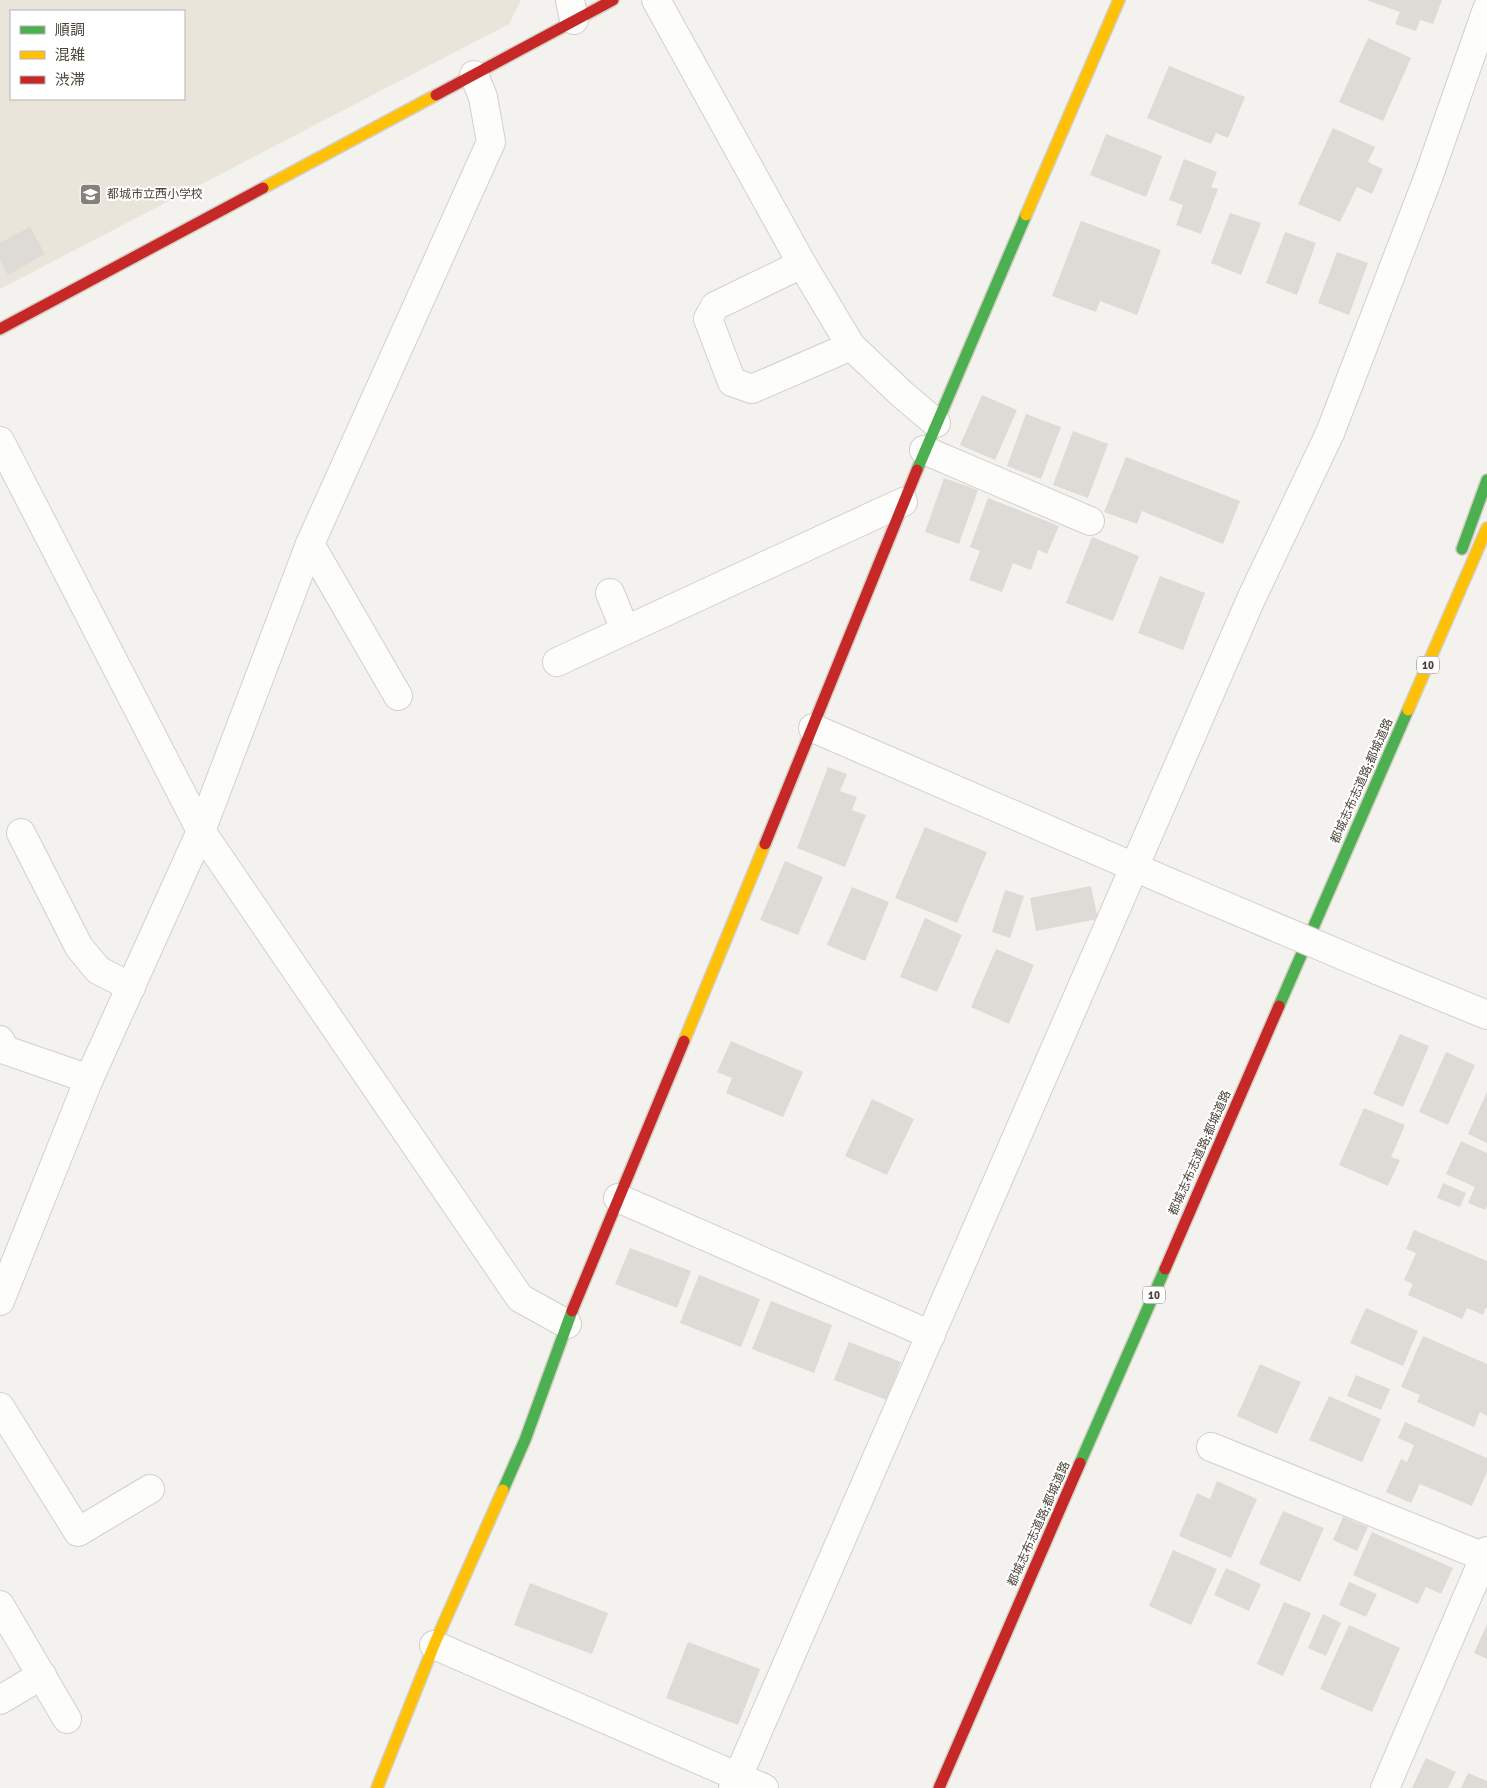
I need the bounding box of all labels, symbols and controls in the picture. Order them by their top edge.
legend [10,10,185,100]
text: 順調 [55,21,85,39]
text: 混雑 [55,46,85,64]
text: 渋滞 [55,71,85,89]
school or university icon: 都城市立西小学校 [79,182,103,206]
place label: 都城市立西小学校 [107,187,203,202]
road number: 10 [1417,656,1439,674]
street label: 都城志布志道路;都城道路 [1328,716,1396,846]
street label: 都城志布志道路;都城道路 [1166,1088,1234,1218]
road number: 10 [1143,1286,1165,1304]
street label: 都城志布志道路;都城道路 [1005,1459,1073,1589]

